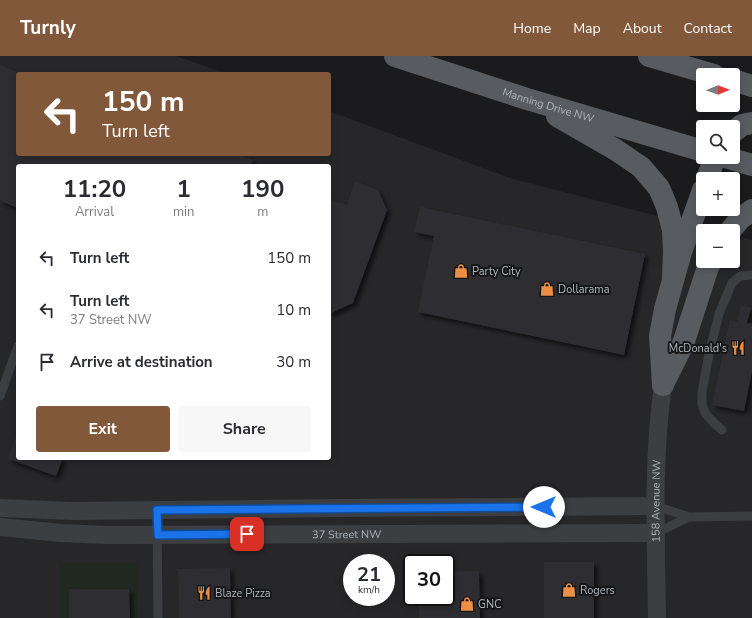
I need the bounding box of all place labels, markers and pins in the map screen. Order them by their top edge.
shop icon: Party City [453,263,469,279]
place label: Party City [472,264,521,279]
shop icon: Dollarama [539,281,555,297]
place label: Dollarama [558,282,610,297]
restaurant icon: McDonald's [730,340,746,356]
place label: McDonald's [669,341,727,356]
pin [230,517,264,551]
shop icon: Rogers [561,582,577,598]
place label: Rogers [580,583,615,598]
restaurant icon: Blaze Pizza [196,585,212,601]
place label: Blaze Pizza [215,586,271,601]
shop icon: GNC [459,596,475,612]
place label: GNC [478,597,502,612]

